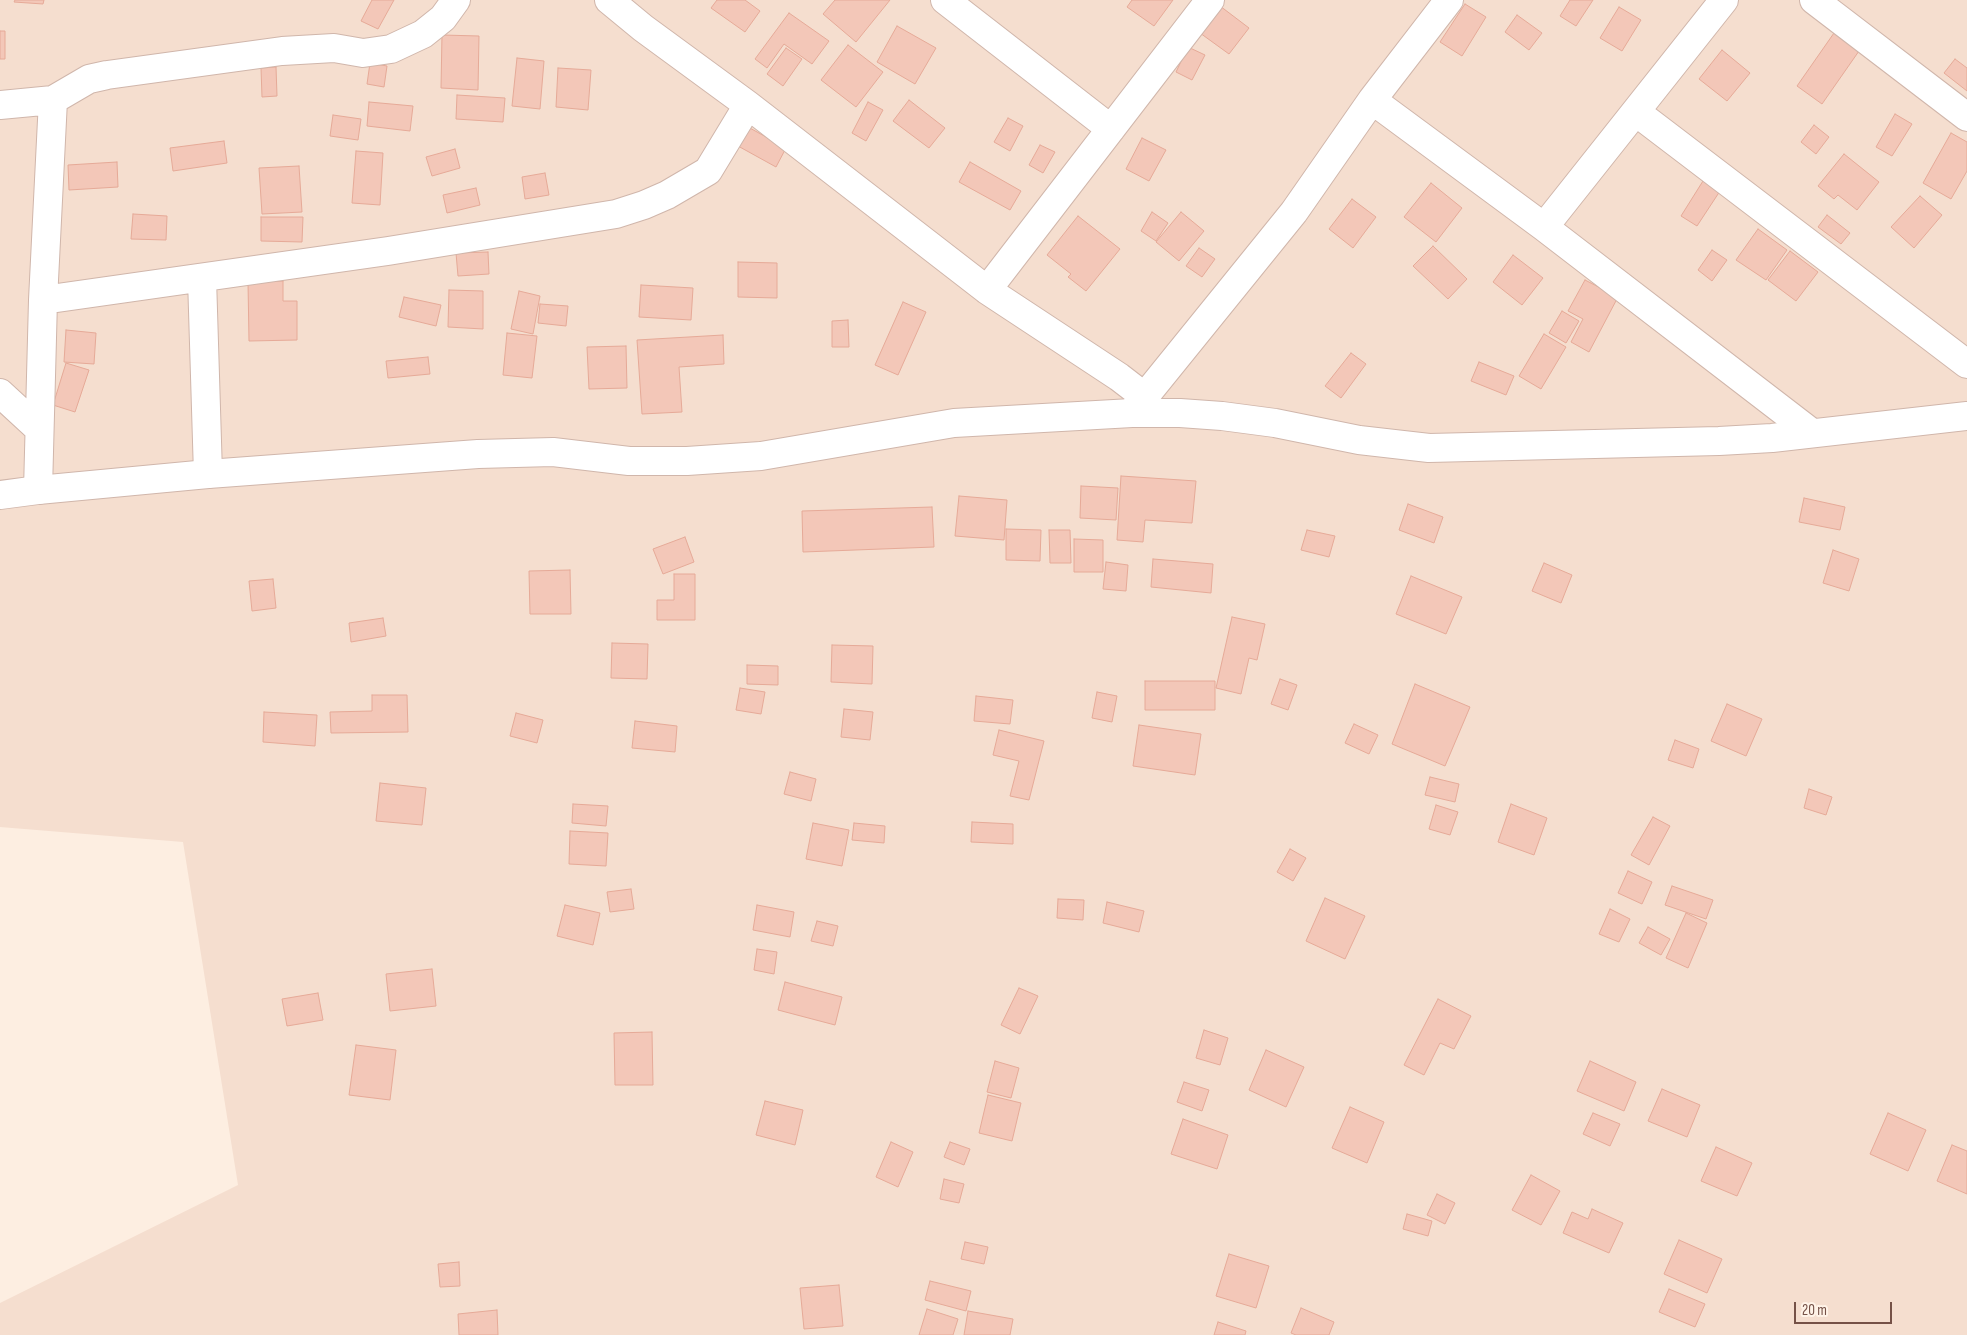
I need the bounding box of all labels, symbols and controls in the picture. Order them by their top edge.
scale bar [1797,1292,1894,1324]
text: 20 m [1802,1301,1827,1320]

